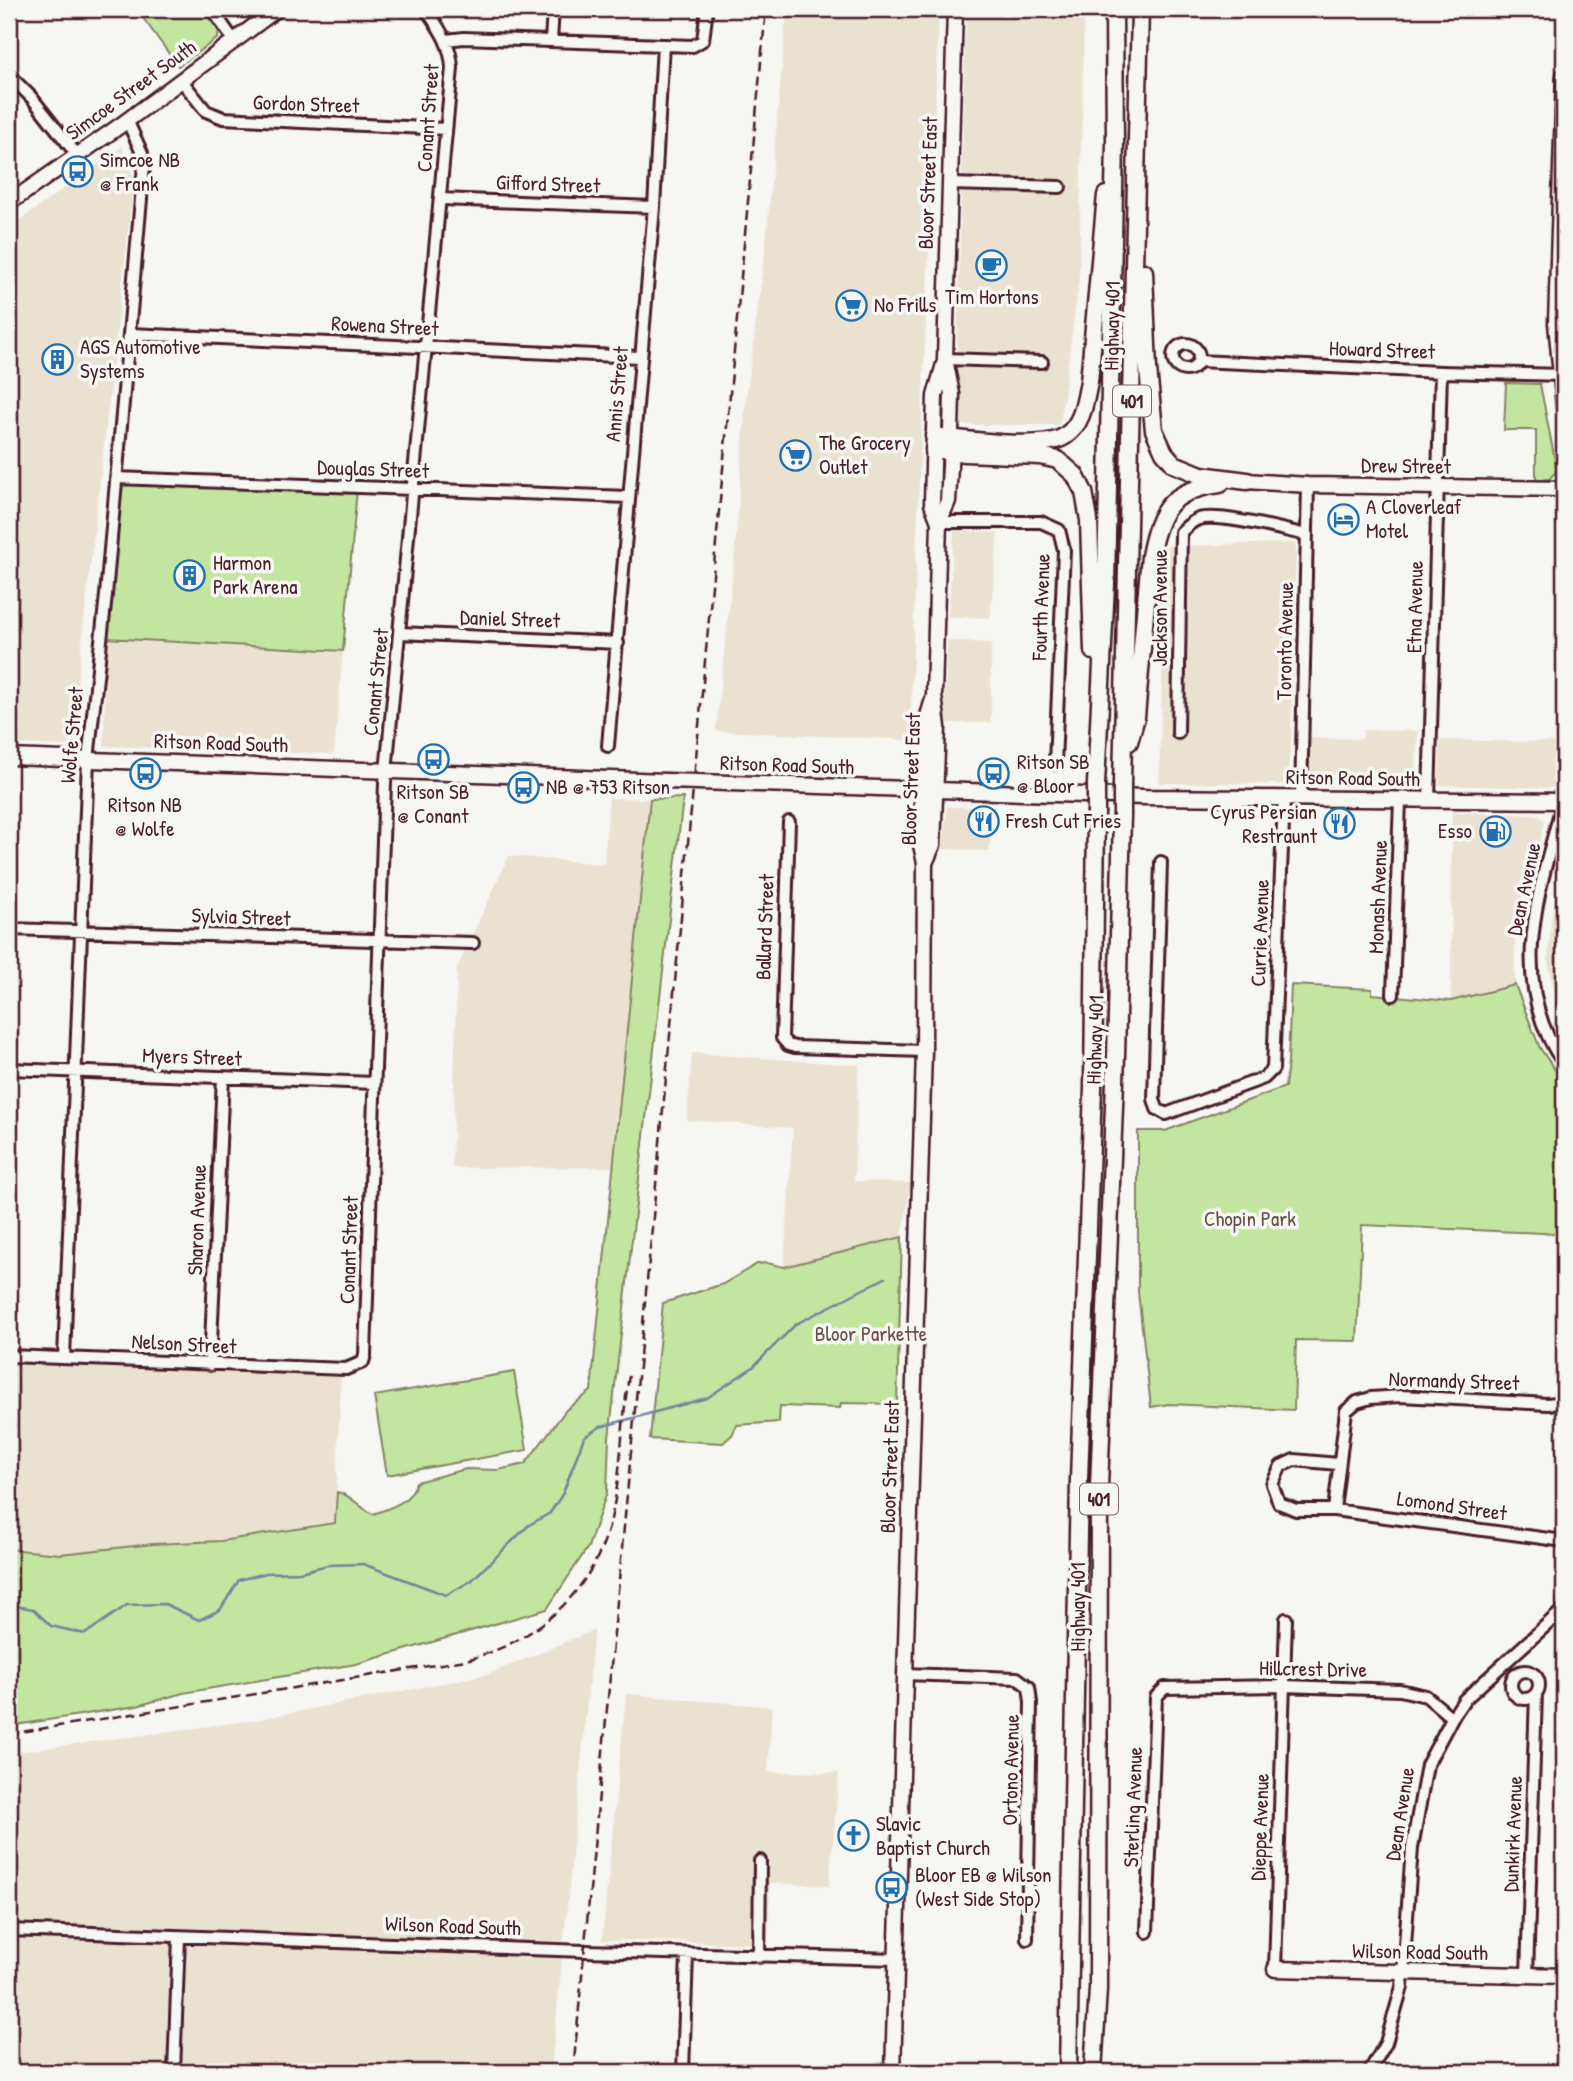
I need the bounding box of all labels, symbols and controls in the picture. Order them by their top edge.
street label: Simcoe Street South [60,32,202,147]
street label: Conant Street [409,62,446,173]
street label: Gordon Street [252,87,361,120]
street label: Bloor Street East [911,115,944,250]
place label: Simcoe NB @ Frank [100,145,180,198]
bus stop icon: Simcoe NB @ Frank [60,155,94,189]
street label: Gifford Street [495,167,601,200]
cafe icon: Tim Hortons [975,248,1009,282]
street label: Highway 401 [1096,281,1127,371]
place label: Tim Hortons [945,282,1039,311]
supermarket icon: No Frills [834,288,868,322]
place label: No Frills [874,290,936,319]
street label: Rowena Street [331,308,440,343]
place label: AGS Automotive Systems [80,332,201,385]
street label: Howard Street [1328,333,1436,366]
building icon: AGS Automotive Systems [40,342,74,376]
street label: Annis Street [598,344,635,443]
road number: 401 [1113,386,1151,416]
place label: The Grocery Outlet [819,428,911,481]
supermarket icon: The Grocery Outlet [779,438,813,472]
street label: Drew Street [1361,450,1452,481]
street label: Douglas Street [317,452,430,485]
place label: A Cloverleaf Motel [1366,492,1462,545]
hotel icon: A Cloverleaf Motel [1326,502,1360,536]
place label: Harmon Park Arena [213,548,297,601]
street label: Jackson Avenue [1145,550,1174,667]
street label: Fourth Avenue [1024,553,1057,662]
building icon: Harmon Park Arena [173,558,207,592]
street label: Etna Avenue [1399,561,1430,653]
street label: Toronto Avenue [1269,582,1300,700]
street label: Daniel Street [460,602,561,635]
street label: Conant Street [355,626,396,737]
street label: Wolfe Street [53,685,90,784]
street label: Bloor Street East [894,711,927,846]
street label: Ritson Road South [153,726,289,759]
bus stop icon: Ritson SB @ Conant [416,743,450,777]
place label: Ritson SB @ Bloor [1017,747,1090,800]
street label: Ritson Road South [719,748,855,781]
bus stop icon: Ritson NB @ Wolfe [128,756,162,790]
bus stop icon: Ritson SB @ Bloor [977,757,1011,791]
street label: Ritson Road South [1286,762,1420,793]
bus stop icon: NB @ 753 Ritson [506,770,540,804]
place label: NB @ 753 Ritson [546,772,670,801]
place label: Ritson SB @ Conant [397,777,469,830]
place label: Ritson NB @ Wolfe [108,790,182,843]
place label: Cyrus Persian Restraunt [1210,797,1318,850]
restaurant icon: Fresh Cut Fries [966,804,1000,838]
place label: Fresh Cut Fries [1005,806,1121,835]
restaurant icon: Cyrus Persian Restraunt [1323,807,1357,841]
fuel station icon: Esso [1478,814,1512,848]
place label: Esso [1438,816,1472,845]
street label: Monash Avenue [1361,840,1394,954]
street label: Dean Avenue [1500,840,1547,938]
street label: Ballard Street [748,873,781,981]
street label: Currie Avenue [1243,879,1276,987]
street label: Sylvia Street [191,900,292,933]
street label: Highway 401 [1078,995,1111,1085]
street label: Myers Street [142,1040,243,1073]
street label: Sharon Avenue [180,1164,213,1276]
street label: Conant Street [332,1195,365,1305]
park label: Chopin Park [1204,1204,1296,1233]
park label: Bloor Parkette [815,1319,927,1348]
street label: Nelson Street [131,1326,238,1361]
street label: Normandy Street [1388,1364,1521,1397]
street label: Bloor Street East [873,1399,906,1534]
street label: Lomond Street [1395,1483,1510,1528]
road number: 401 [1080,1484,1118,1514]
street label: Highway 401 [1063,1562,1092,1652]
street label: Hillcrest Drive [1259,1653,1367,1684]
street label: Ortono Avenue [995,1714,1026,1826]
street label: Sterling Avenue [1116,1746,1149,1868]
street label: Dean Avenue [1378,1765,1421,1863]
street label: Dieppe Avenue [1243,1773,1276,1881]
street label: Dunkirk Avenue [1496,1775,1529,1893]
place label: Slavic Baptist Church [876,1809,990,1862]
church icon: Slavic Baptist Church [836,1819,870,1853]
place label: Bloor EB @ Wilson (West Side Stop) [915,1860,1051,1913]
bus stop icon: Bloor EB @ Wilson (West Side Stop) [875,1870,909,1904]
street label: Wilson Road South [385,1909,522,1942]
street label: Wilson Road South [1352,1936,1488,1967]

